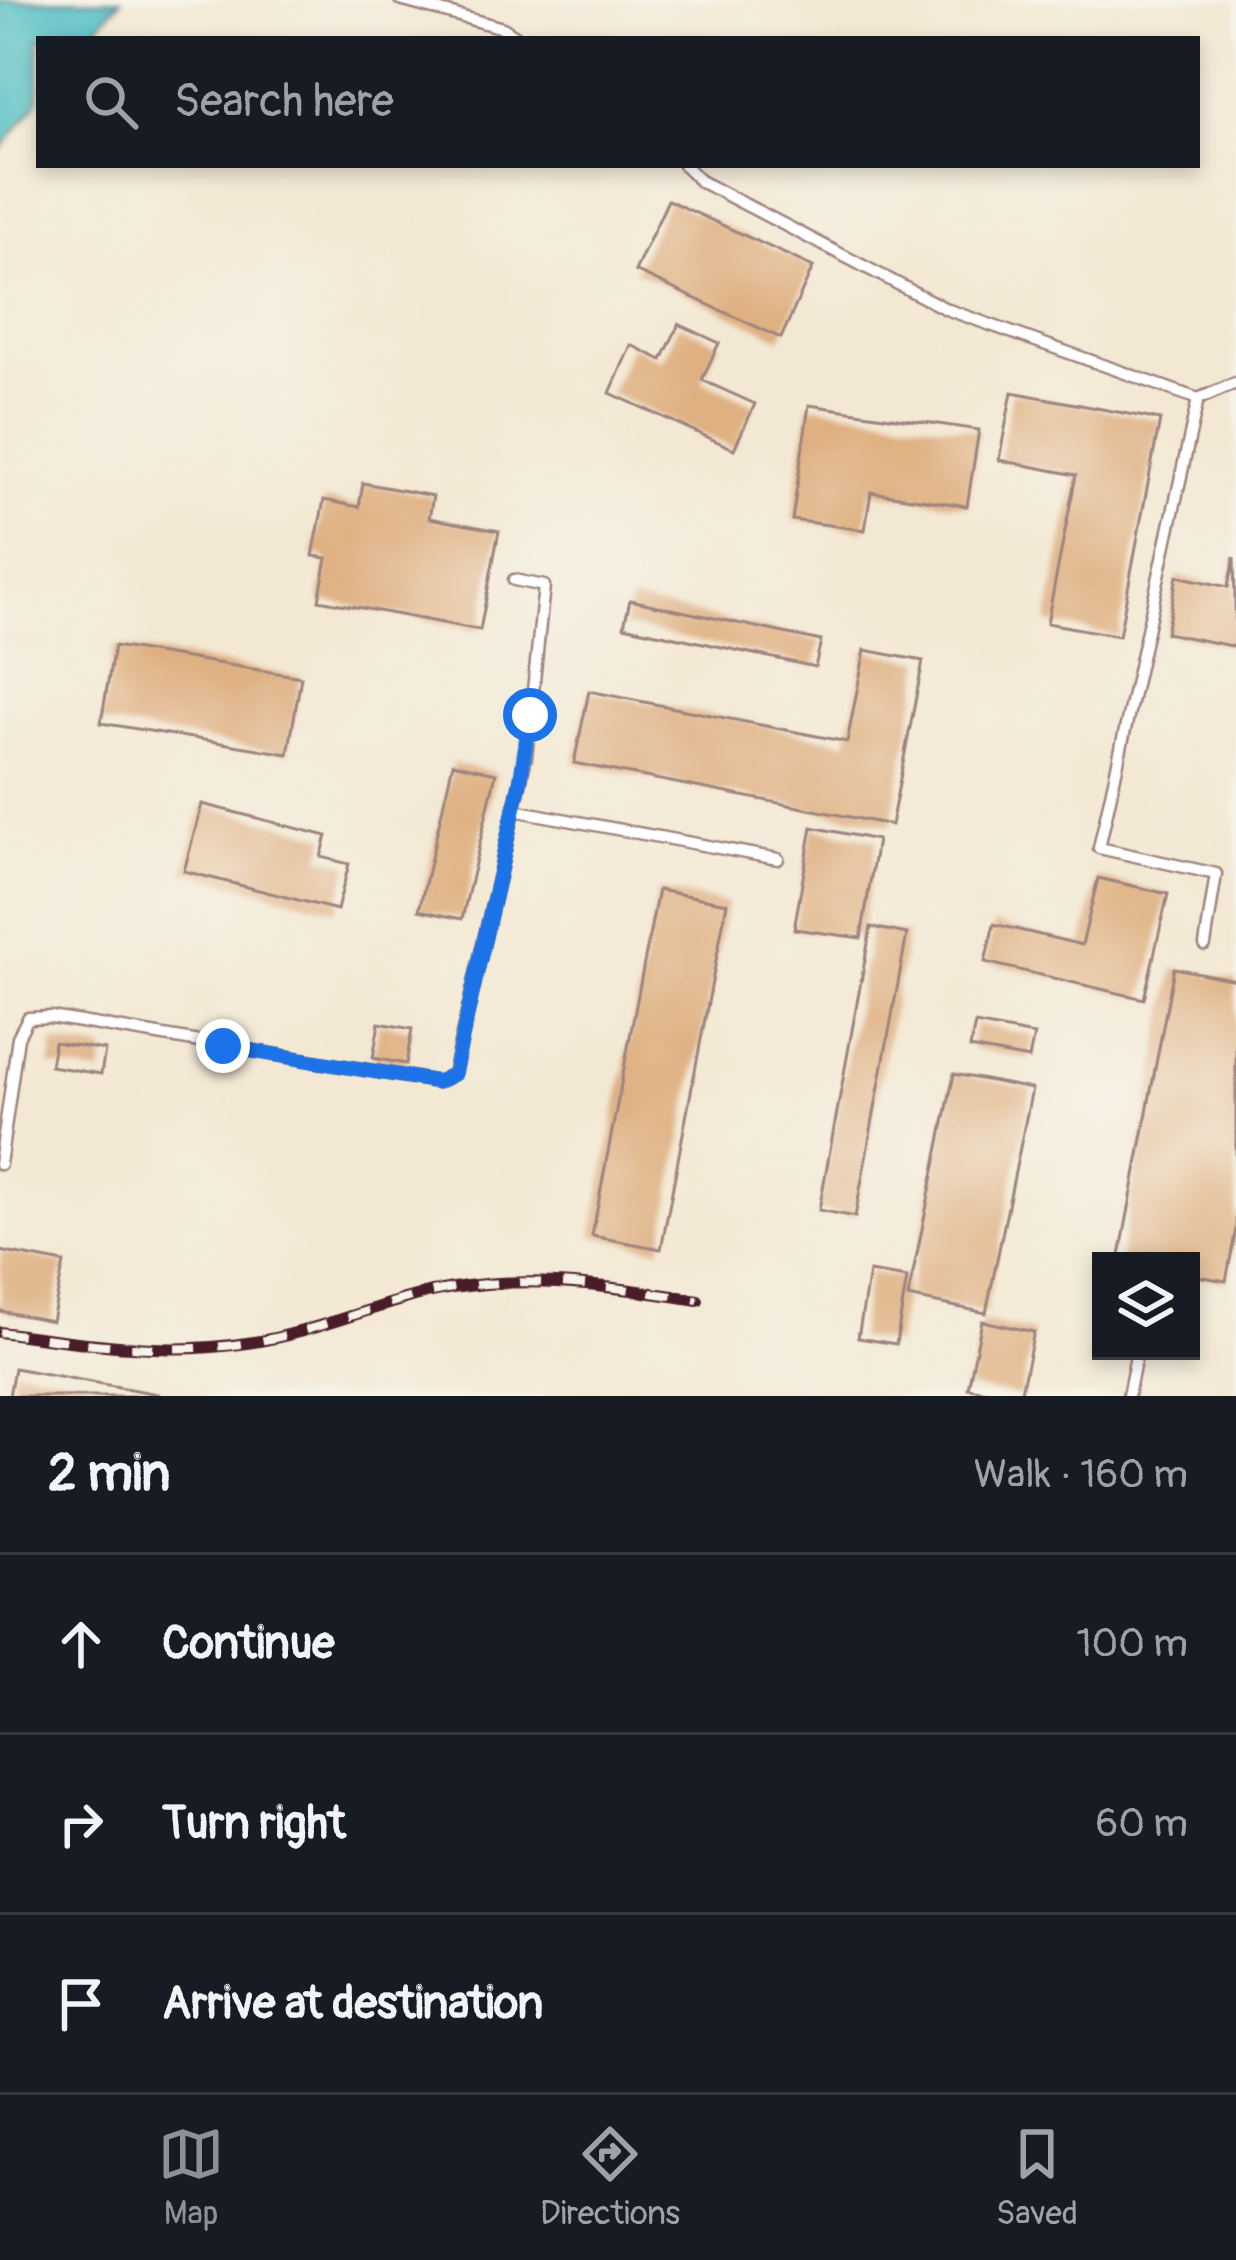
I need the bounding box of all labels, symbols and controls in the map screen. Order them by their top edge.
search box [36,36,1200,168]
icon: search [78,69,144,135]
text: Search here [174,74,394,130]
route start [503,688,557,742]
route end [196,1019,250,1073]
map controls [1092,1252,1200,1360]
button: layers [1092,1252,1200,1360]
text: 2 min [48,1442,170,1506]
text: Walk · 160 m [974,1450,1188,1499]
icon: ahead [48,1611,114,1677]
text: Continue [162,1616,335,1672]
text: 100 m [1076,1619,1188,1668]
icon: right [48,1791,114,1857]
text: Turn right [162,1796,346,1852]
text: 60 m [1096,1799,1188,1848]
icon: arrive [48,1971,114,2037]
text: Arrive at destination [162,1976,543,2032]
tab: Map [158,2121,224,2234]
tab: Directions [540,2121,680,2234]
tab: Saved [996,2121,1078,2234]

